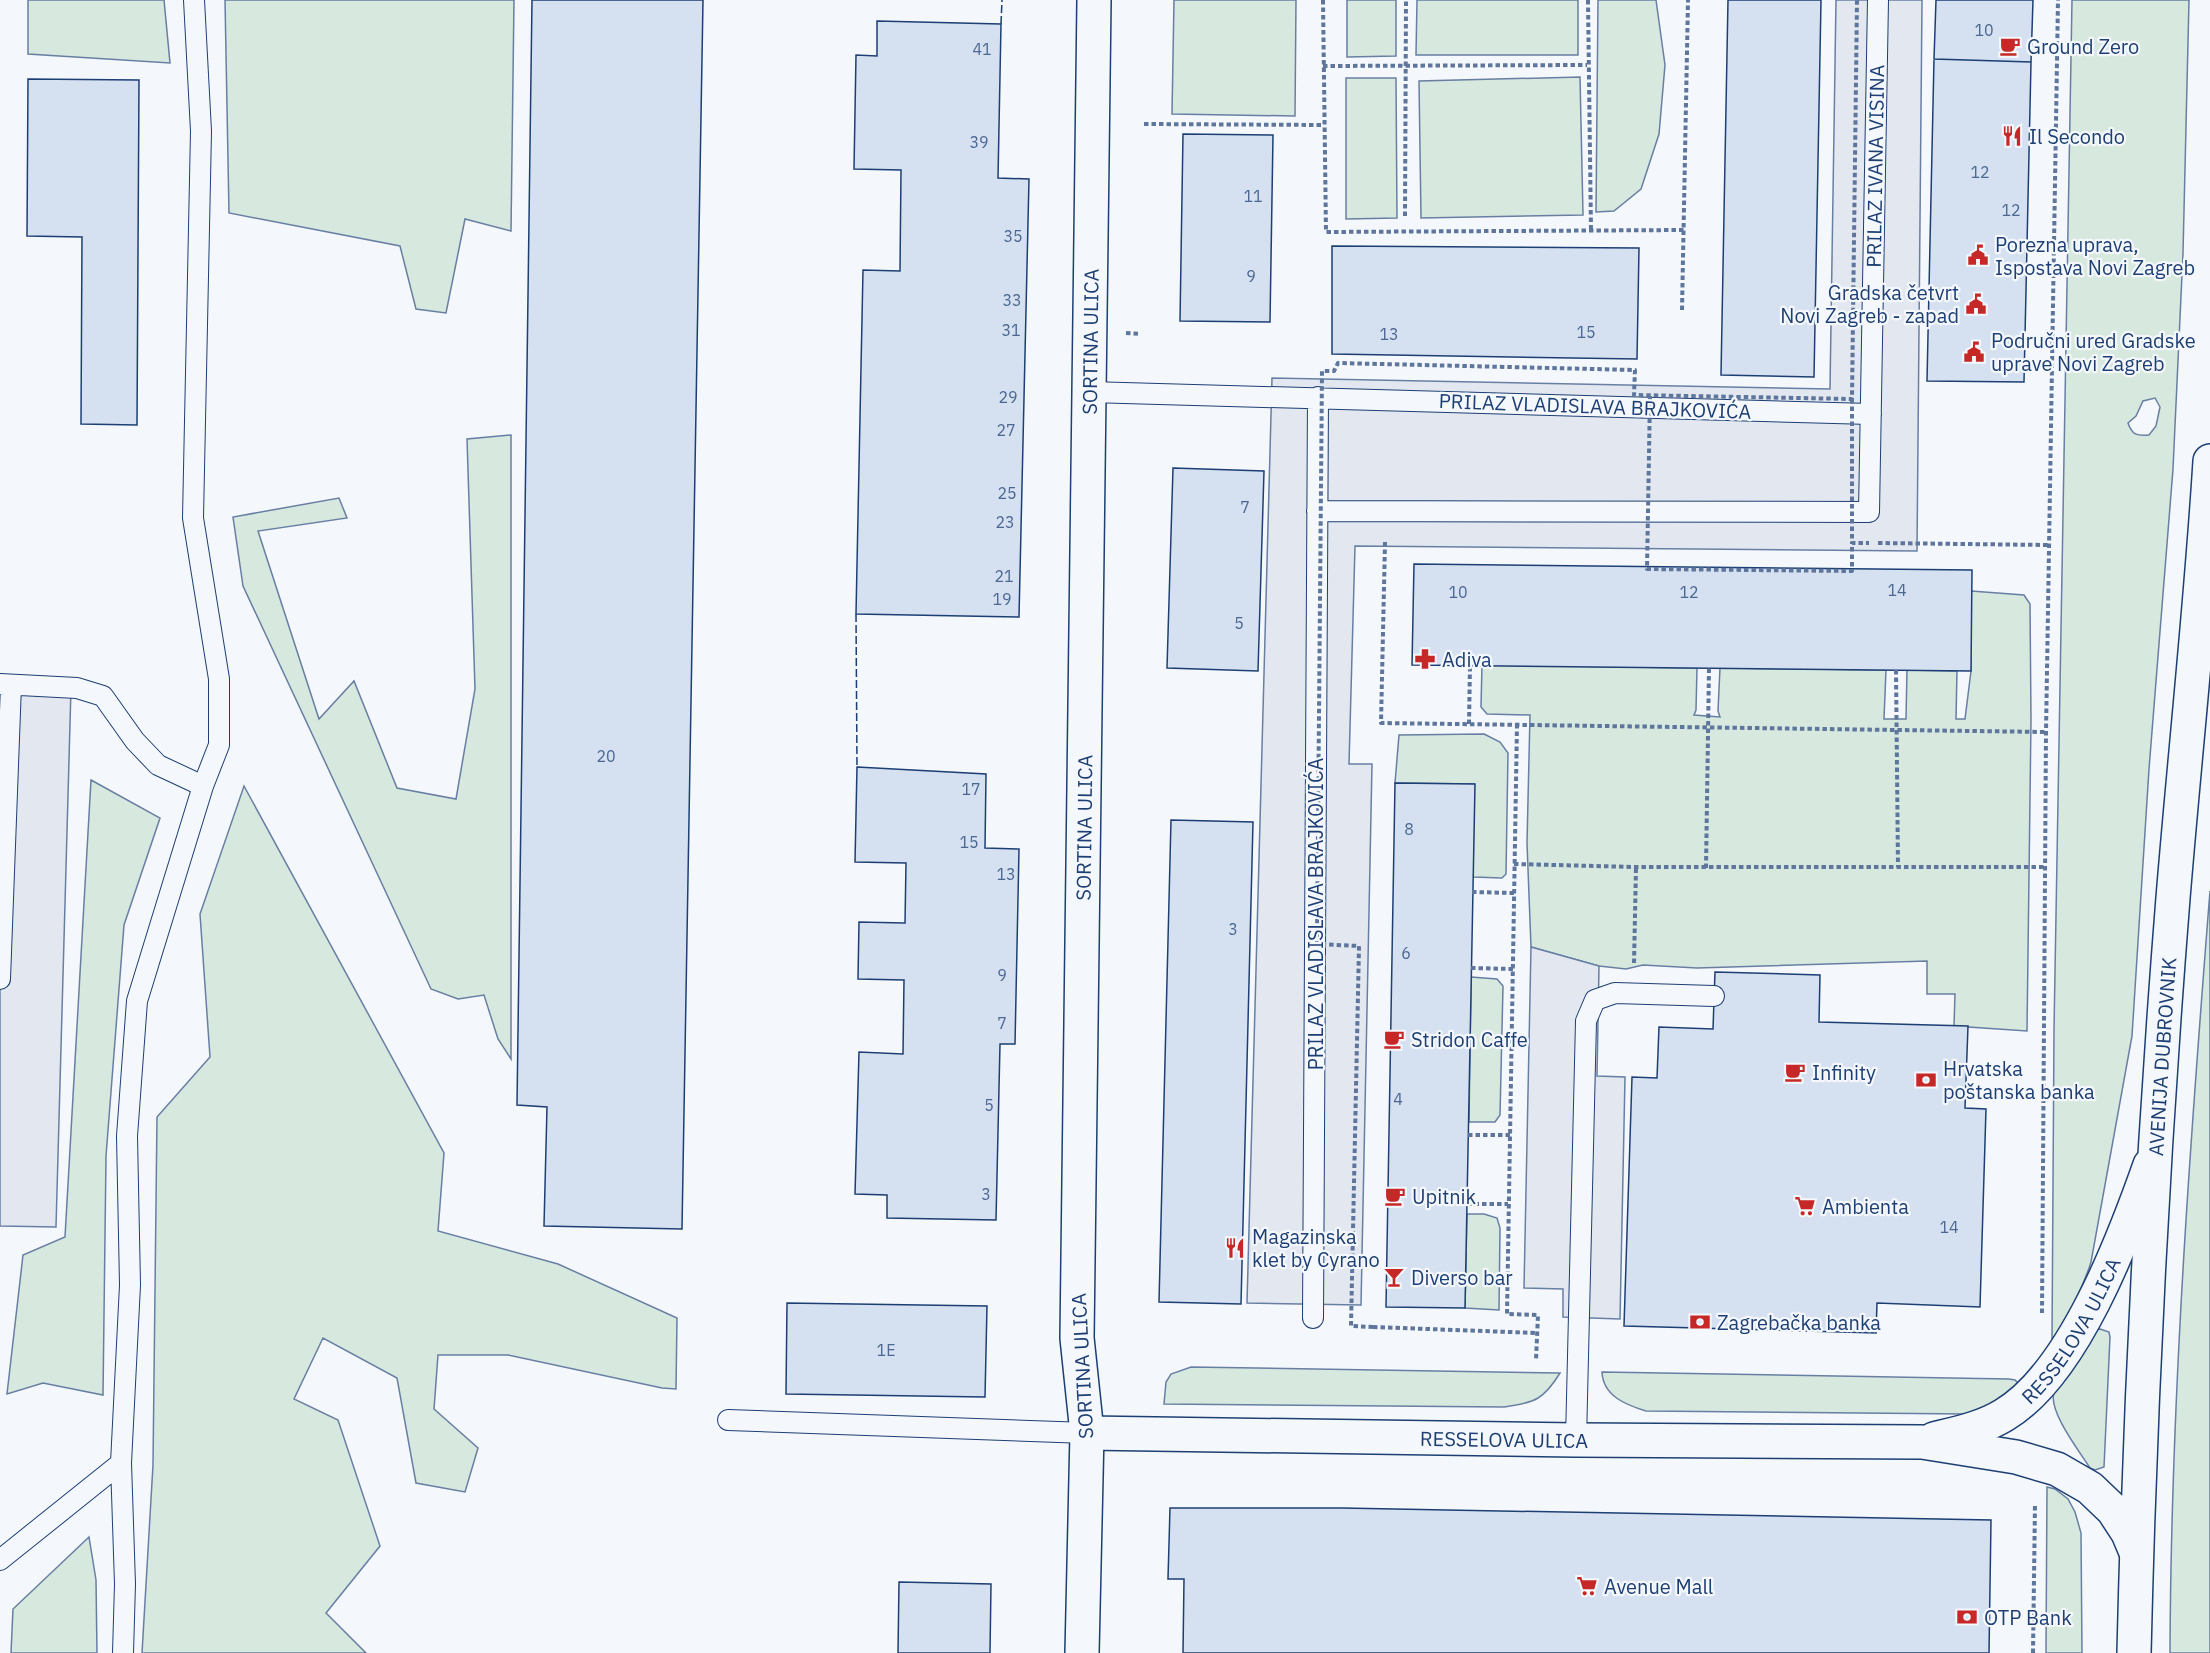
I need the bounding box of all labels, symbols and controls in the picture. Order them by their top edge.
house number: 10 [1974,20,1994,40]
place label: Ground Zero [2027,33,2139,60]
cafe icon: Ground Zero [1998,34,2022,58]
house number: 41 [972,39,992,59]
street label: PRILAZ IVANA VISINA [1860,64,1890,268]
place label: Il Secondo [2029,123,2125,150]
restaurant icon: Il Secondo [2000,124,2024,148]
house number: 39 [969,132,989,152]
house number: 12 [1970,162,1990,182]
house number: 11 [1243,186,1263,206]
house number: 12 [2001,200,2021,220]
house number: 35 [1003,226,1023,246]
place label: Porezna uprava, Ispostava Novi Zagreb [1995,231,2195,281]
public building icon: Porezna uprava, Ispostava Novi Zagreb [1966,243,1990,267]
house number: 9 [1246,266,1256,286]
street label: SORTINA ULICA [1075,268,1104,415]
place label: Gradska četvrt Novi Zagreb - zapad [1780,279,1959,329]
house number: 33 [1002,290,1022,310]
public building icon: Gradska četvrt Novi Zagreb - zapad [1964,292,1988,316]
house number: 31 [1001,320,1021,340]
house number: 15 [1576,322,1596,342]
house number: 13 [1379,324,1399,344]
place label: Područni ured Gradske uprave Novi Zagreb [1991,327,2196,377]
public building icon: Područni ured Gradske uprave Novi Zagreb [1962,340,1986,364]
house number: 29 [998,387,1018,407]
street label: PRILAZ VLADISLAVA BRAJKOVIĆA [1438,387,1752,425]
house number: 27 [996,420,1016,440]
house number: 25 [997,483,1017,503]
house number: 7 [1240,497,1250,517]
house number: 23 [995,512,1015,532]
house number: 21 [994,566,1014,586]
house number: 14 [1887,580,1907,600]
house number: 10 [1448,582,1468,602]
house number: 12 [1679,582,1699,602]
house number: 19 [992,589,1012,609]
house number: 5 [1234,613,1244,633]
place label: Adiva [1442,646,1492,673]
pharmacy icon: Adiva [1413,647,1437,671]
house number: 20 [596,746,616,766]
street label: SORTINA ULICA [1069,754,1098,901]
street label: PRILAZ VLADISLAVA BRAJKOVIĆA [1302,757,1329,1070]
house number: 17 [961,779,981,799]
house number: 8 [1404,819,1414,839]
house number: 15 [959,832,979,852]
house number: 13 [996,864,1016,884]
house number: 3 [1228,919,1238,939]
house number: 6 [1401,943,1411,963]
street label: AVENIJA DUBROVNIK [2141,956,2182,1157]
house number: 9 [997,965,1007,985]
house number: 7 [997,1013,1007,1033]
place label: Stridon Caffe [1411,1026,1528,1053]
cafe icon: Stridon Caffe [1382,1027,1406,1051]
place label: Hrvatska poštanska banka [1943,1055,2095,1105]
place label: Infinity [1812,1059,1876,1086]
cafe icon: Infinity [1783,1060,1807,1084]
bank icon: Hrvatska poštanska banka [1914,1068,1938,1092]
house number: 4 [1393,1089,1403,1109]
house number: 5 [984,1095,994,1115]
place label: Upitnik [1412,1183,1477,1210]
house number: 3 [981,1184,991,1204]
cafe icon: Upitnik [1383,1184,1407,1208]
place label: Ambienta [1822,1193,1909,1220]
supermarket icon: Ambienta [1793,1194,1817,1218]
house number: 14 [1939,1217,1959,1237]
place label: Magazinska klet by Cyrano [1252,1223,1380,1273]
restaurant icon: Magazinska klet by Cyrano [1223,1236,1247,1260]
street label: RESSELOVA ULICA [2015,1253,2126,1410]
place label: Diverso bar [1411,1264,1513,1291]
bar icon: Diverso bar [1382,1265,1406,1289]
street label: SORTINA ULICA [1065,1292,1099,1440]
place label: Zagrebačka banka [1717,1309,1881,1336]
bank icon: Zagrebačka banka [1688,1310,1712,1334]
house number: 1E [877,1340,895,1360]
street label: RESSELOVA ULICA [1420,1424,1588,1454]
place label: Avenue Mall [1604,1573,1713,1600]
supermarket icon: Avenue Mall [1575,1574,1599,1598]
place label: OTP Bank [1984,1604,2072,1631]
bank icon: OTP Bank [1955,1605,1979,1629]

